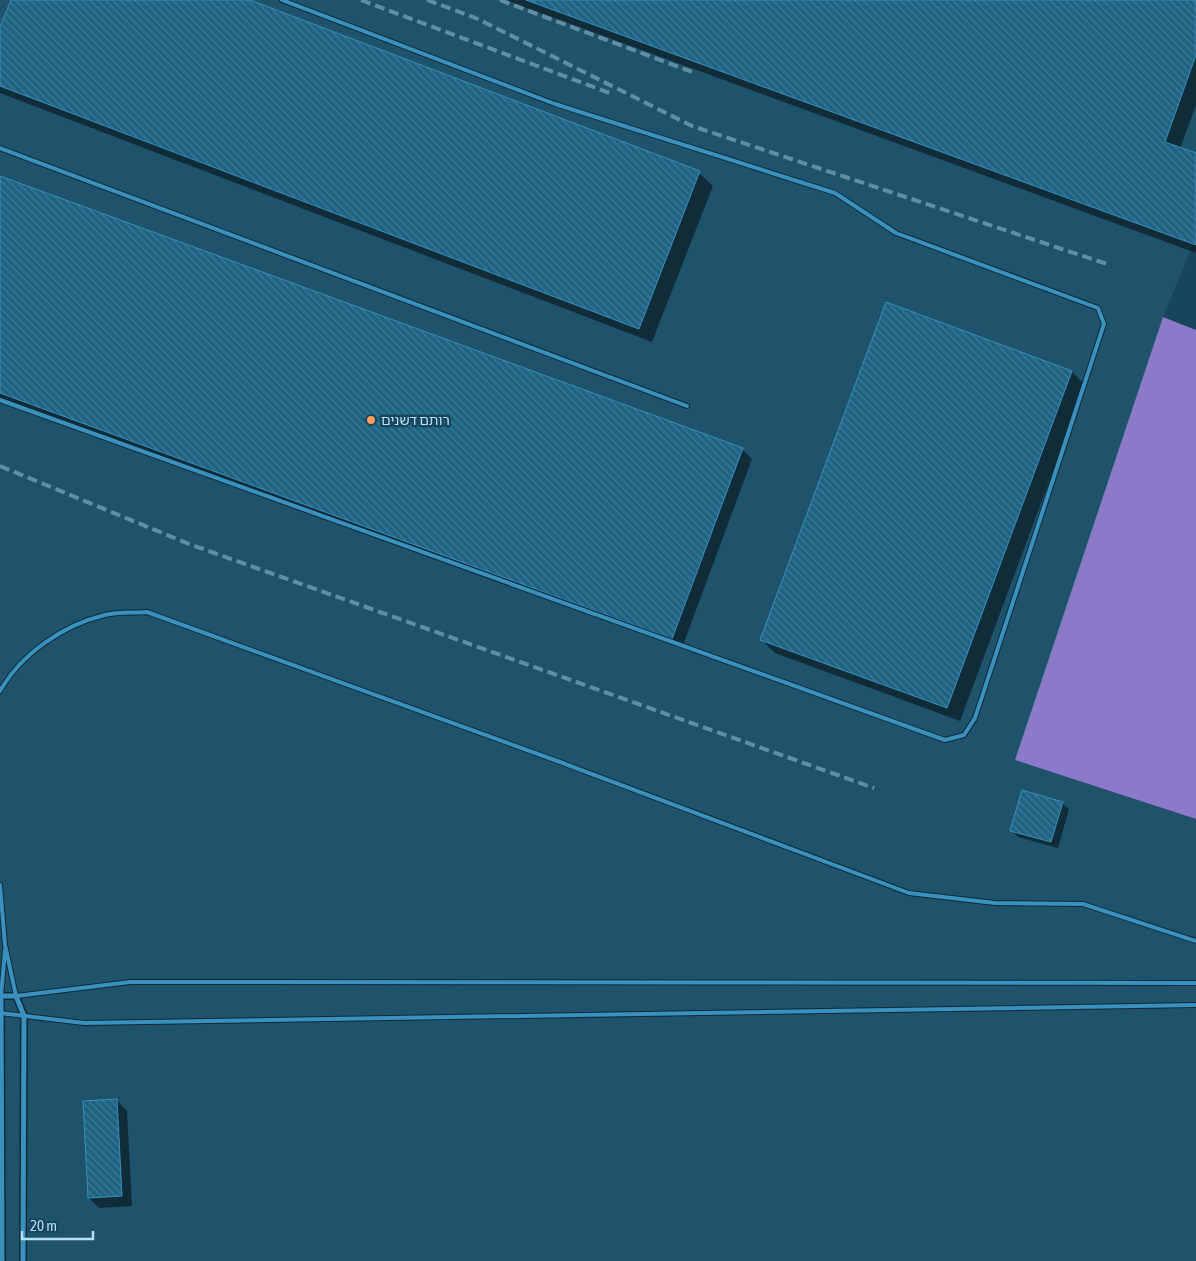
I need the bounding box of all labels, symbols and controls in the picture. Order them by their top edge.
place label: רותם דשנים [381,412,450,428]
marker: רותם דשנים [365,414,377,426]
scale bar [22,1208,94,1240]
text: 20 m [30,1217,57,1234]

